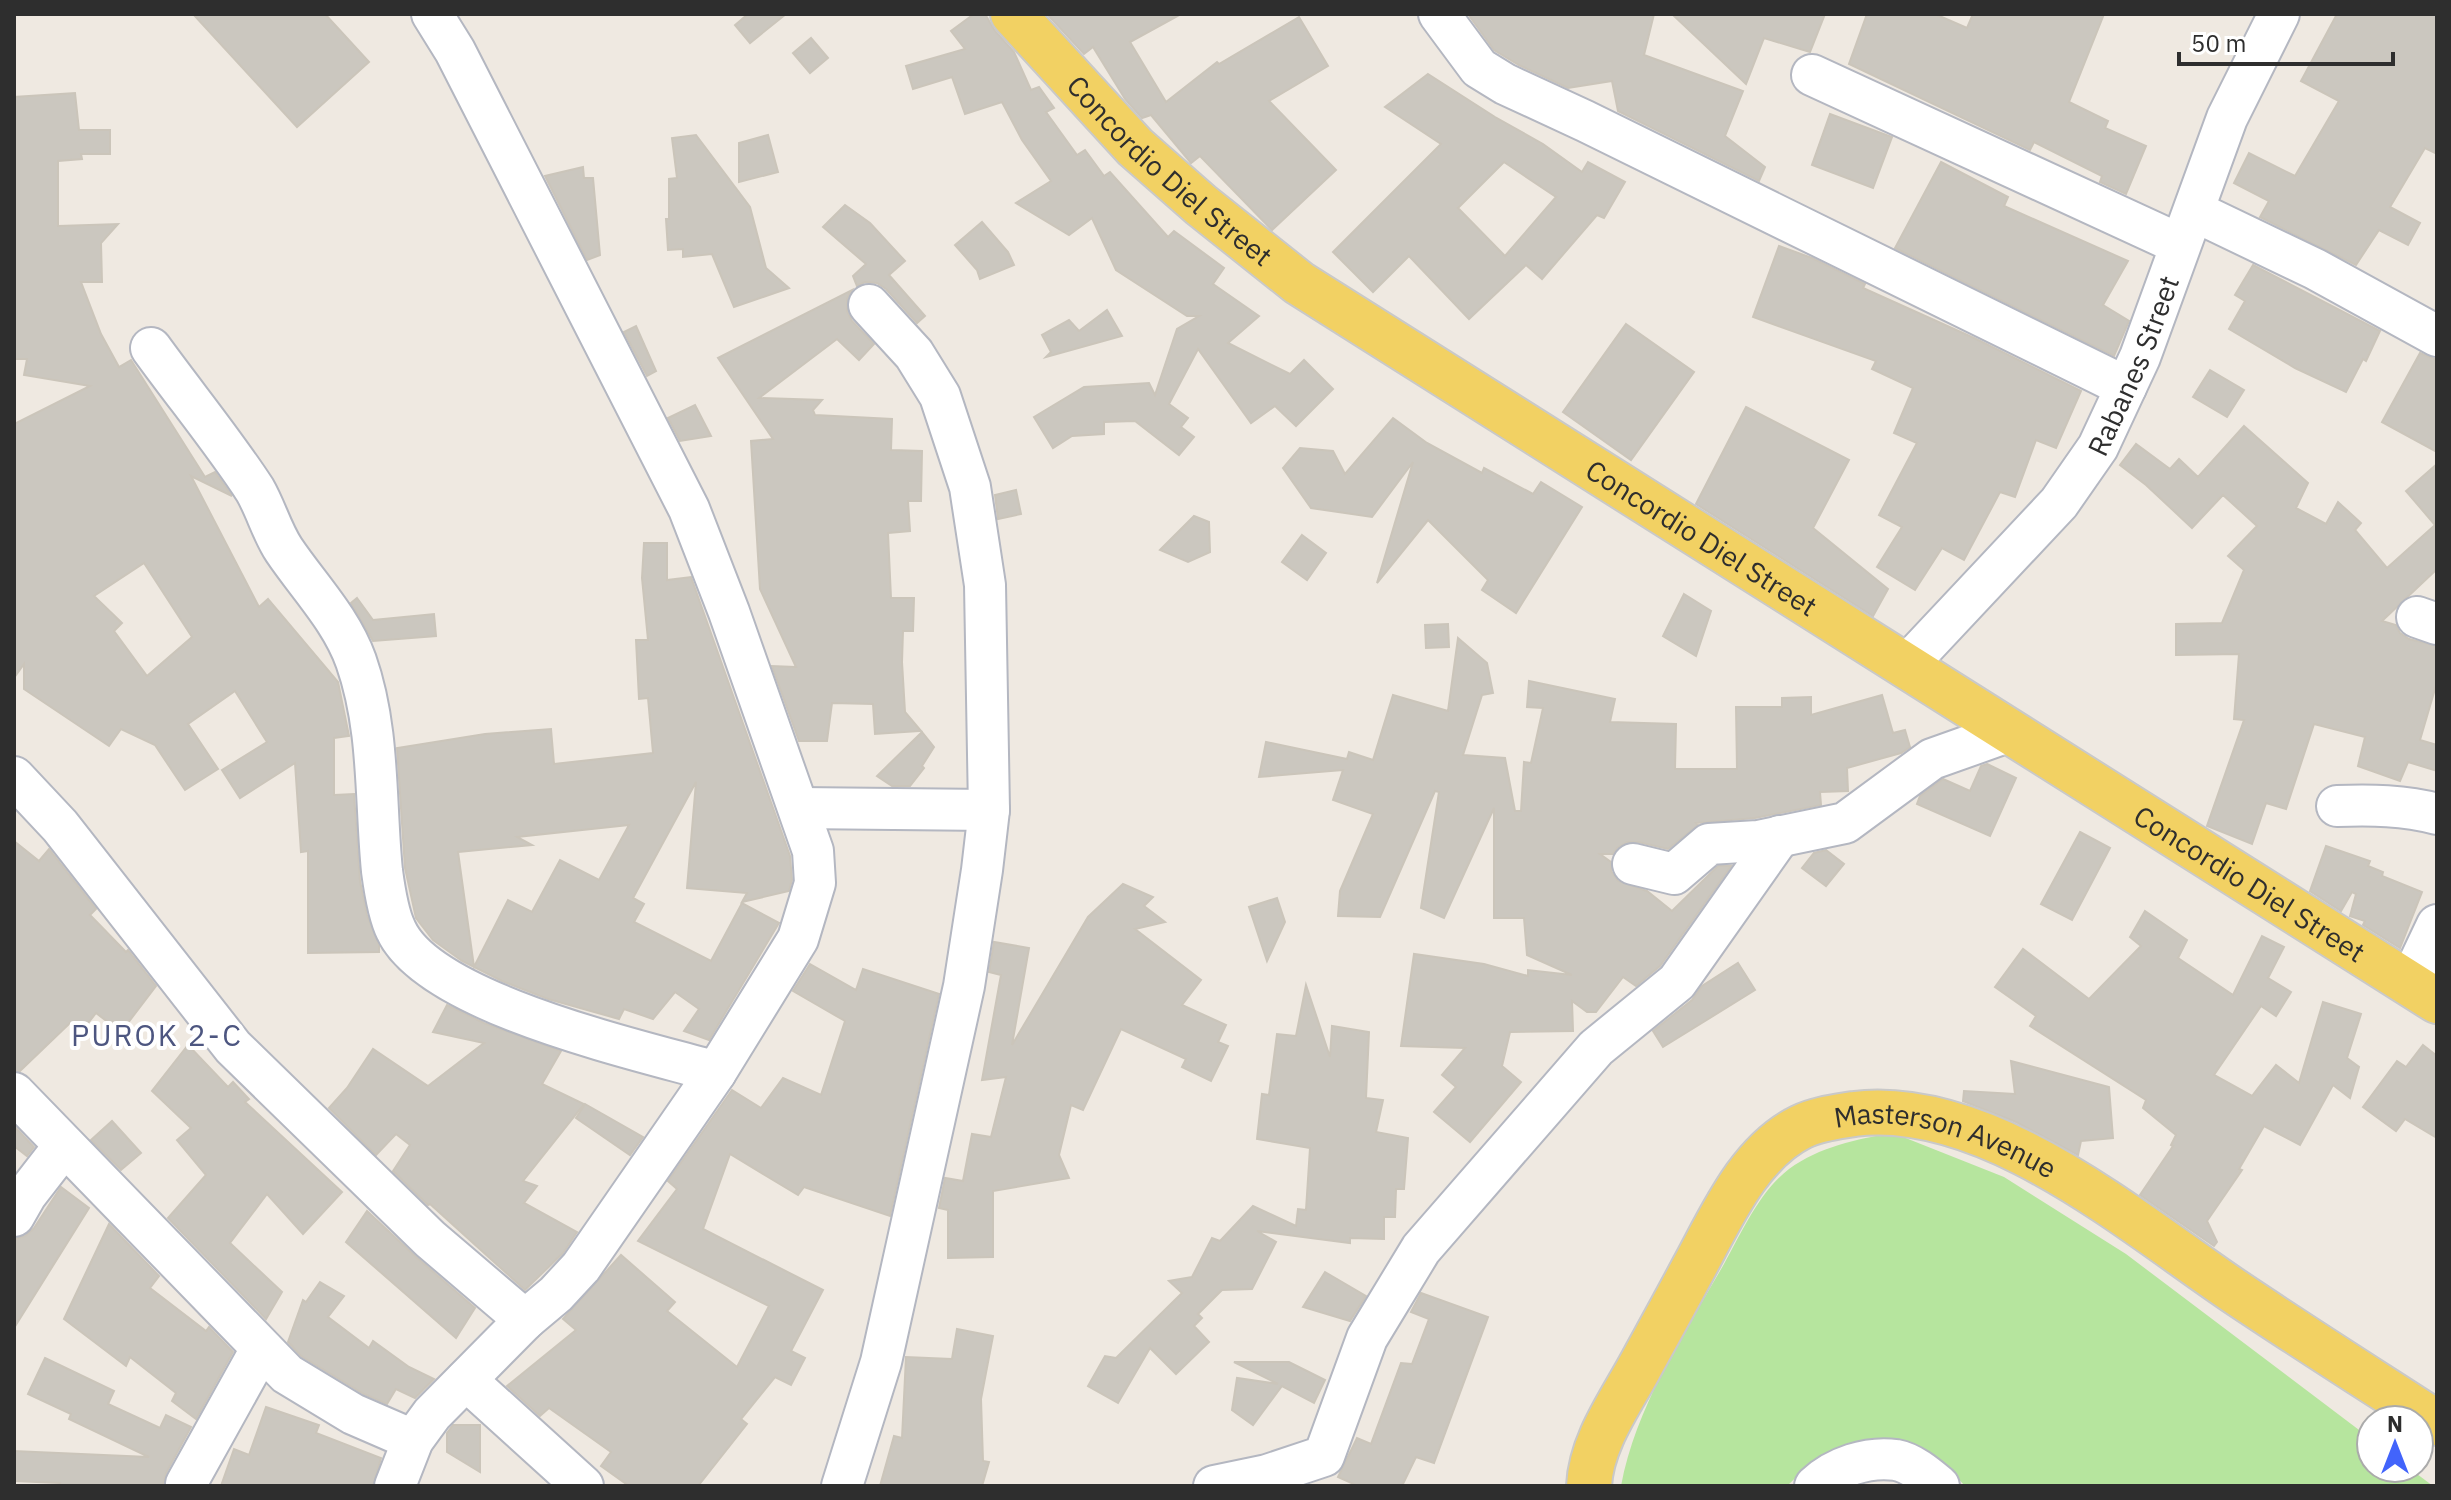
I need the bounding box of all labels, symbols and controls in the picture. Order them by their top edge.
scale bar [2179,16,2393,66]
text: 50 m [2191,27,2246,59]
street label: Concordio Diel Street [1059,67,1281,274]
street label: Rabanes Street [2078,270,2187,461]
street label: Concordio Diel Street [1579,450,1824,624]
street label: Concordio Diel Street [2127,796,2373,970]
district label: PUROK 2-C [71,1015,243,1054]
street label: Masterson Avenue [1831,1094,2064,1186]
north arrow [2355,1404,2435,1484]
text: N [2387,1409,2403,1438]

